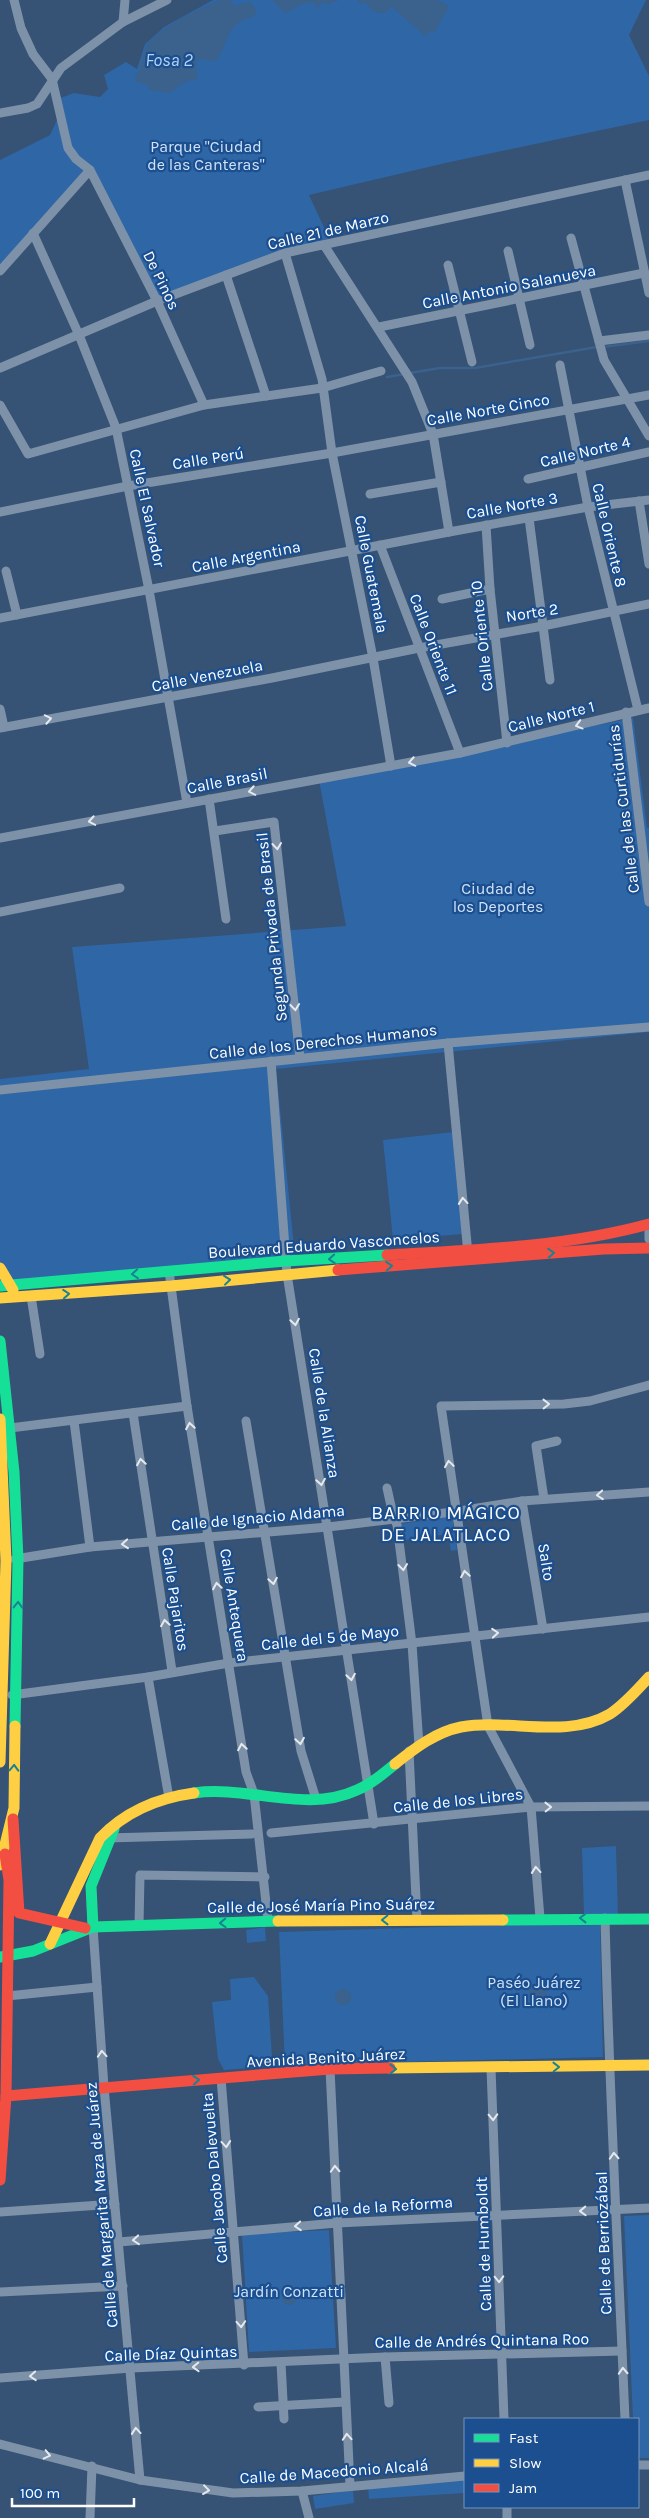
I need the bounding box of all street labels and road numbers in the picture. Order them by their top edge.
street label: Calle 21 de Marzo [266,207,391,254]
street label: De Pinos [139,248,184,313]
street label: Calle Antonio Salanueva [421,260,597,313]
street label: Calle Norte Cinco [425,389,551,430]
street label: Calle Norte 4 [538,432,632,471]
street label: Calle Perú [171,443,245,474]
street label: Calle El Salvador [126,447,169,569]
street label: Calle Oriente 8 [588,481,631,589]
street label: Calle Norte 3 [465,488,559,523]
street label: Calle Guatemala [351,514,392,635]
street label: Calle Argentina [190,537,302,576]
street label: Calle Oriente 10 [466,580,497,692]
street label: Calle Oriente 11 [405,591,462,698]
street label: Norte 2 [505,599,560,626]
street label: Calle Venezuela [150,655,264,696]
street label: Calle Norte 1 [506,697,596,736]
street label: Calle de las Curtidurías [604,724,643,894]
street label: Calle Brasil [185,763,269,798]
street label: Segunda Privada de Brasil [252,831,291,1023]
street label: Calle de los Derechos Humanos [208,1020,438,1063]
street label: Boulevard Eduardo Vasconcelos [208,1227,441,1262]
street label: Calle de la Alianza [305,1347,344,1479]
street label: Calle de Ignacio Aldama [170,1500,346,1535]
street label: Salto [534,1542,559,1582]
street label: Calle Pajaritos [158,1546,193,1652]
street label: Calle Antequera [216,1547,253,1663]
street label: Calle del 5 de Mayo [260,1621,400,1654]
street label: Calle de los Libres [392,1784,524,1817]
street label: Calle de José María Pino Suárez [207,1894,435,1917]
street label: Avenida Benito Juárez [246,2044,406,2071]
street label: Calle de Margarita Maza de Juárez [81,2081,122,2329]
street label: Calle Jacobo Dalevuelta [198,2092,231,2264]
street label: Calle de Berriozábal [592,2171,615,2315]
street label: Calle de Humboldt [472,2176,495,2312]
street label: Calle de la Reforma [313,2192,454,2221]
street label: Calle de Andrés Quintana Roo [375,2329,589,2352]
street label: Calle Díaz Quintas [104,2342,238,2365]
street label: Calle de Macedonio Alcalá [239,2455,429,2488]

